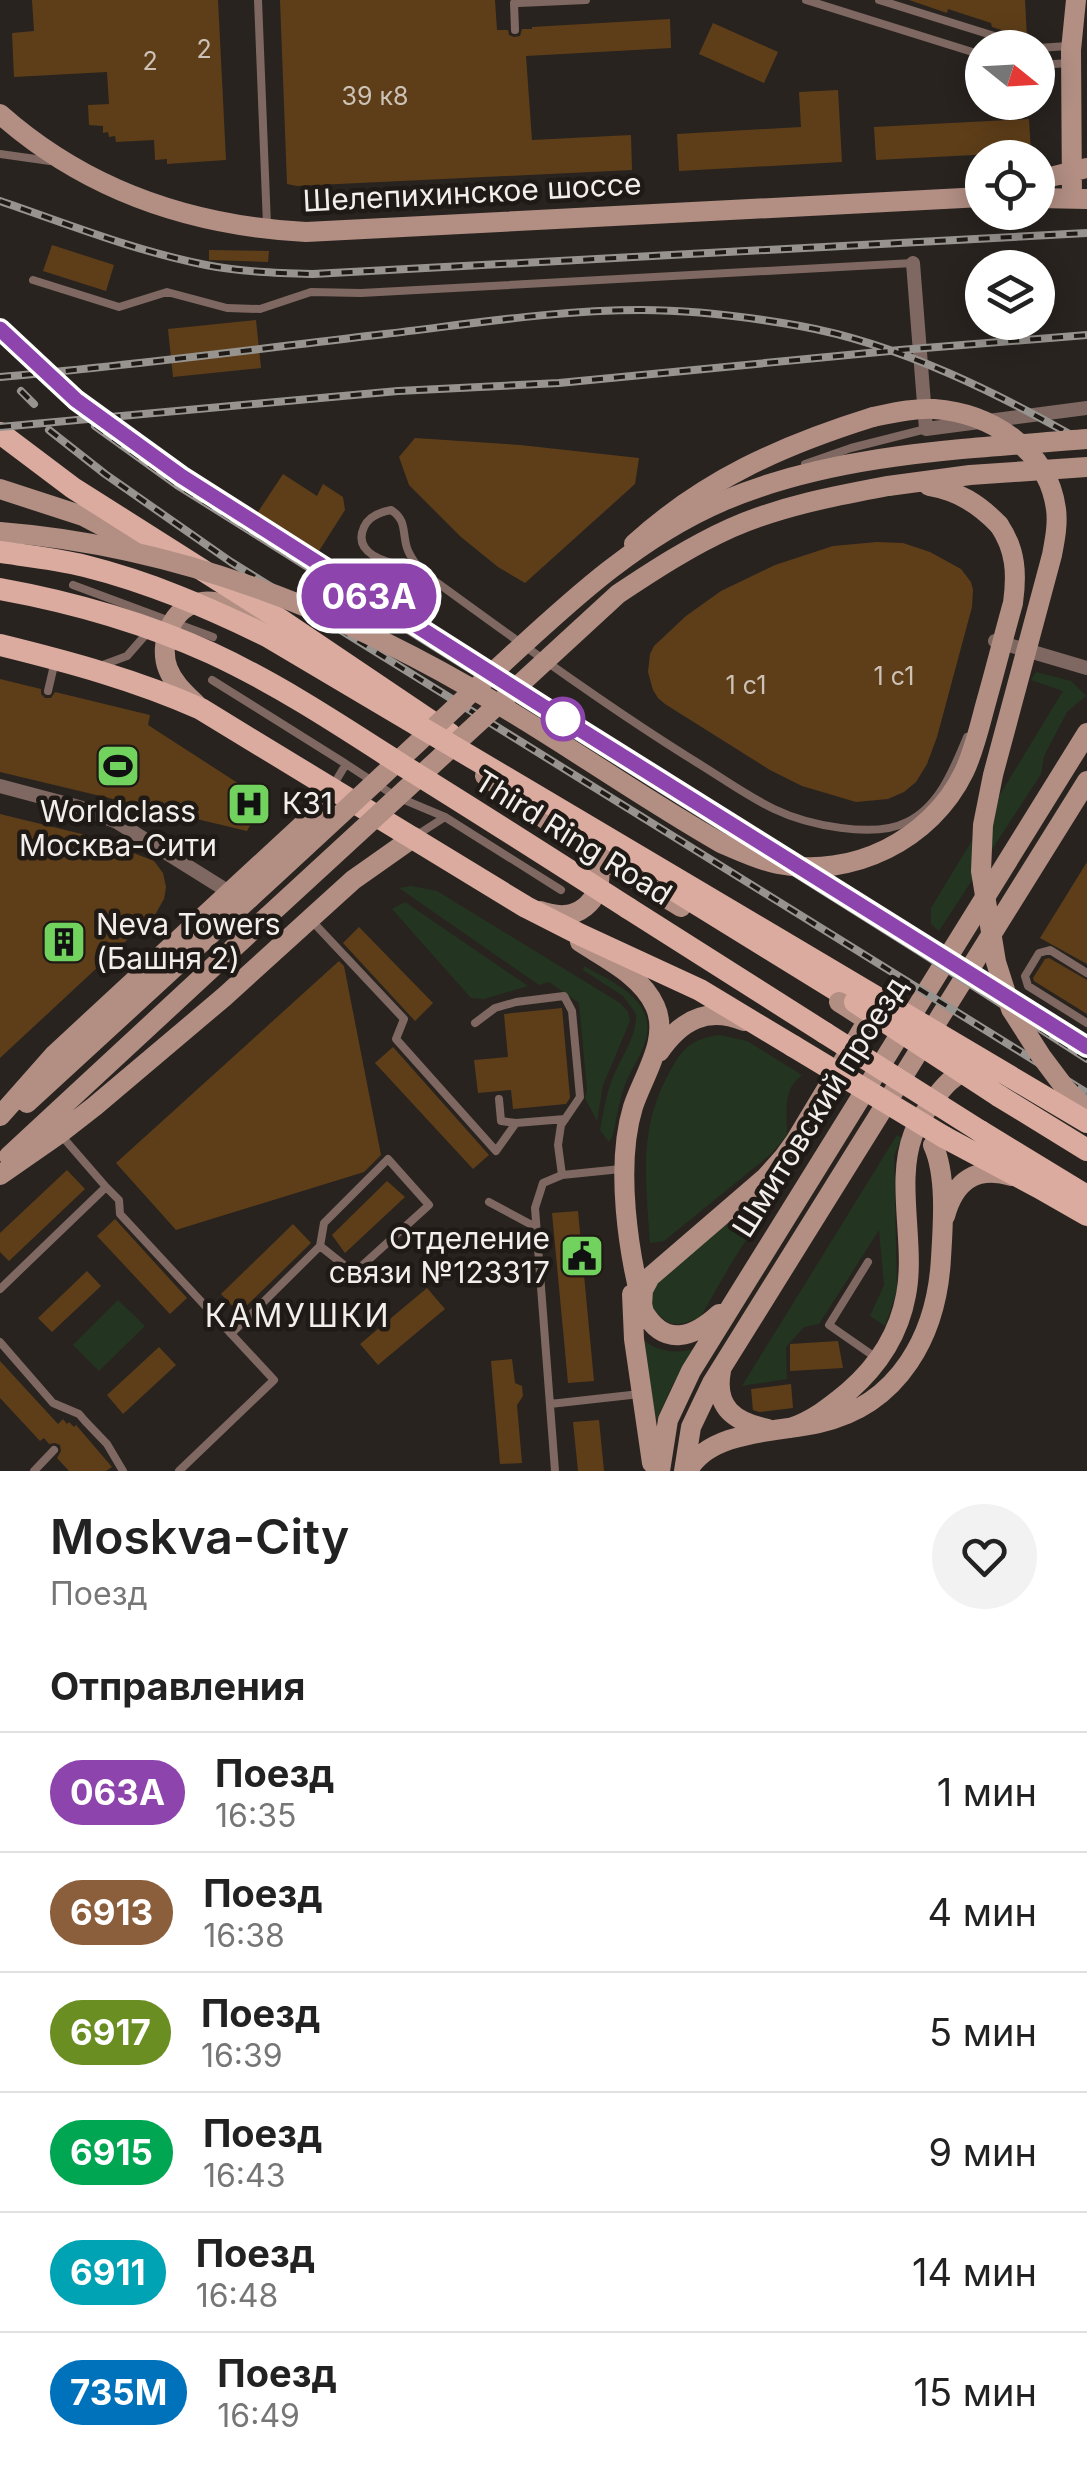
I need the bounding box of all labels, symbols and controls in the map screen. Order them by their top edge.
north arrow [965,30,1055,120]
map controls [965,30,1055,340]
house number: 2 [196,34,212,64]
house number: 2 [142,46,158,76]
house number: 39 к8 [342,81,409,111]
button: locate [965,140,1055,230]
street label: Шелепихинское шоссе [302,165,642,219]
button: layers [965,250,1055,340]
line badge: 063А [299,564,439,628]
text: 063А [321,575,417,617]
house number: 1 с1 [874,661,914,691]
house number: 1 с1 [726,670,766,700]
unlabelled marker [542,698,584,740]
sports icon: Worldclass Москва-Сити [95,743,141,789]
street label: Third Ring Road [468,762,679,912]
hospital icon: К31 [226,781,272,827]
place label: К31 [282,785,333,821]
place label: Worldclass Москва-Сити [19,793,217,863]
place label: Neva Towers (Башня 2) [96,906,281,976]
building icon: Neva Towers (Башня 2) [41,919,87,965]
street label: Шмитовский проезд [724,970,914,1243]
place label: Отделение связи №123317 [329,1220,550,1290]
public building icon: Отделение связи №123317 [559,1233,605,1279]
district label: КАМУШКИ [205,1296,391,1335]
button: heart [932,1504,1037,1609]
text: Moskva-City [50,1507,349,1566]
text: Поезд [50,1574,148,1613]
text: Отправления [50,1663,305,1709]
text: Поезд [215,1750,335,1796]
text: 1 мин [937,1769,1037,1815]
text: 063А [70,1771,165,1813]
text: 16:35 [215,1796,296,1835]
text: Поезд [203,1870,323,1916]
text: 4 мин [928,1889,1037,1935]
text: 6913 [70,1891,153,1933]
text: 16:38 [203,1916,285,1955]
text: Поезд [201,1990,320,2036]
text: 5 мин [929,2009,1037,2055]
text: 6917 [70,2011,151,2053]
text: 16:39 [201,2036,283,2075]
text: Поезд [203,2110,322,2156]
text: 9 мин [929,2129,1037,2175]
text: 6915 [70,2131,153,2173]
text: 16:43 [203,2156,285,2195]
text: Поезд [196,2230,315,2276]
text: 14 мин [912,2249,1037,2295]
text: 6911 [70,2251,146,2293]
text: 16:48 [196,2276,278,2315]
text: Поезд [217,2350,337,2396]
text: 15 мин [914,2369,1037,2415]
text: 735М [70,2371,167,2413]
text: 16:49 [217,2396,300,2435]

